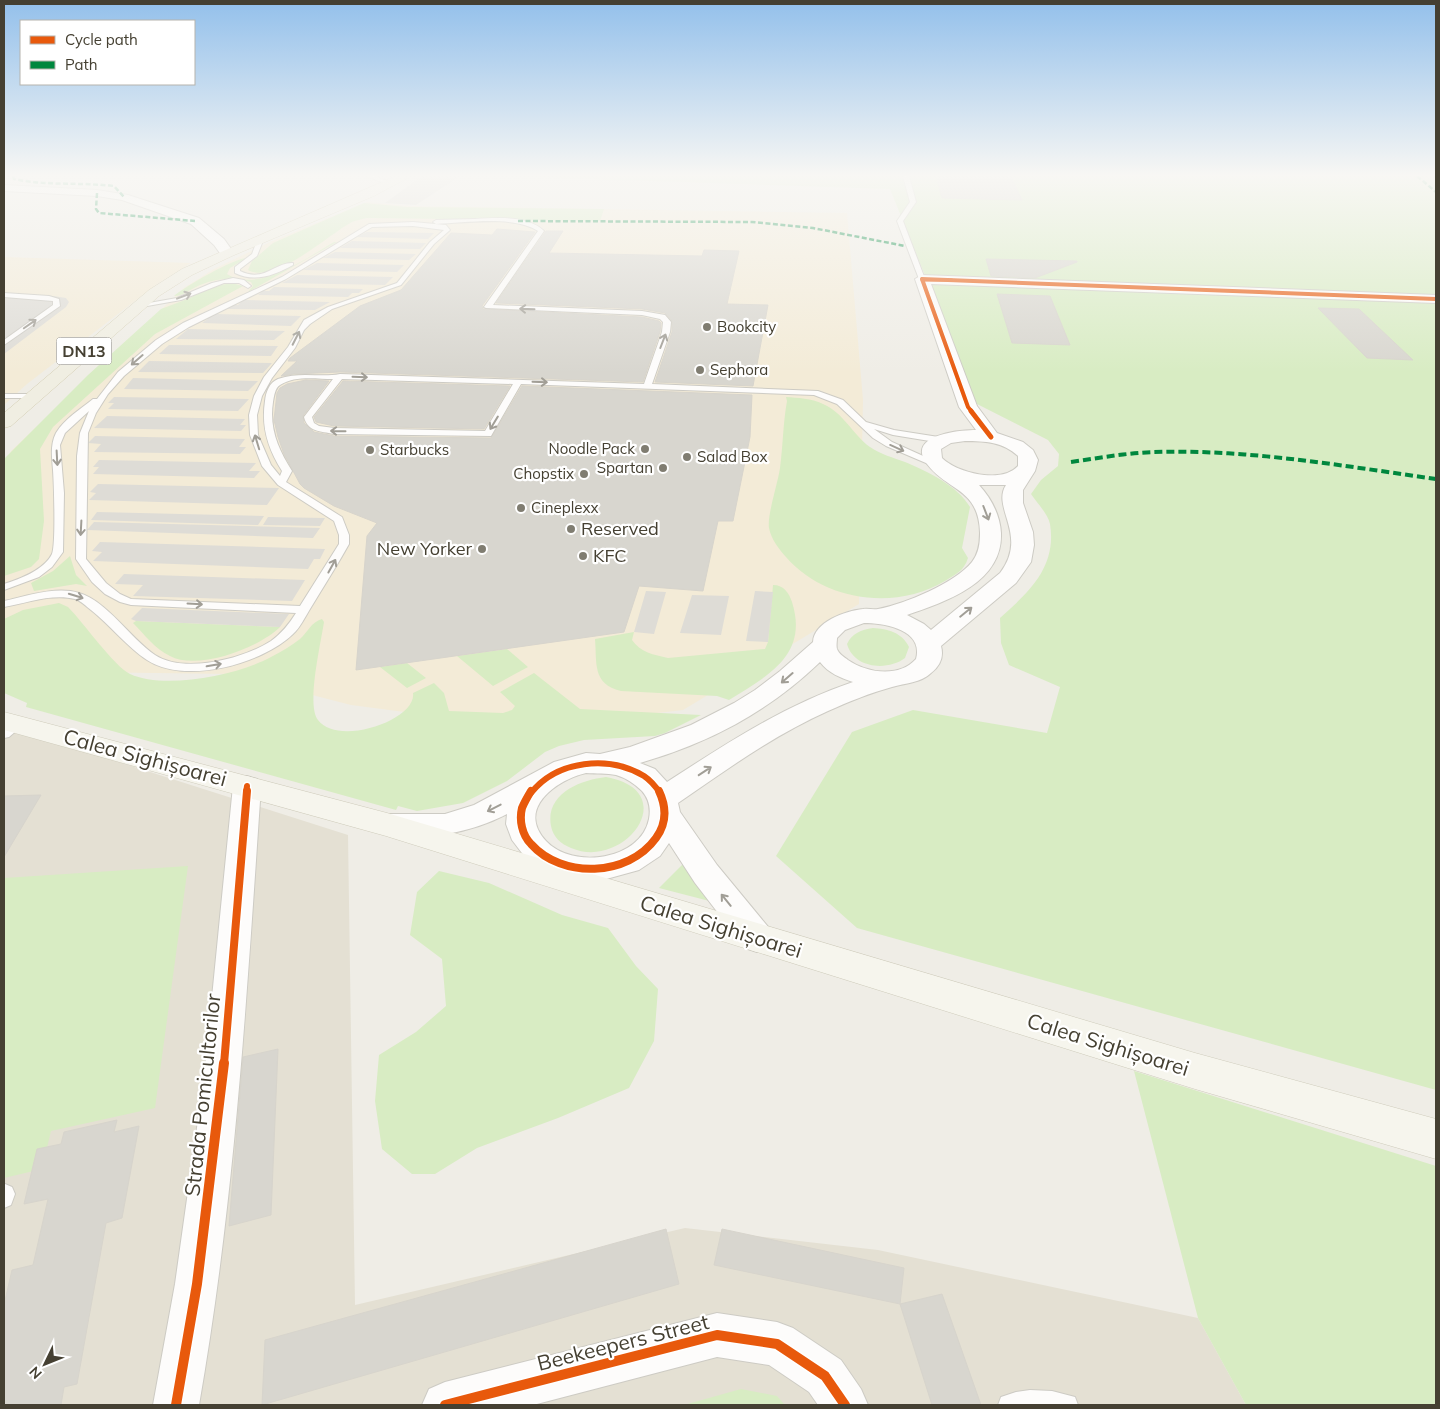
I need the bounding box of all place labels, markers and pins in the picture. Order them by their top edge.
place label: Bookcity [717,317,776,336]
marker: Bookcity [701,321,713,333]
place label: Sephora [710,360,768,379]
marker: Sephora [694,364,706,376]
place label: Noodle Pack [548,439,635,458]
place label: Starbucks [380,440,449,459]
marker: Noodle Pack [639,443,651,455]
marker: Starbucks [364,444,376,456]
place label: Salad Box [697,447,767,466]
marker: Salad Box [681,451,693,463]
place label: Spartan [597,458,653,477]
marker: Spartan [657,462,669,474]
place label: Chopstix [513,464,574,483]
marker: Chopstix [578,468,590,480]
place label: Cineplexx [531,498,599,517]
marker: Cineplexx [515,502,527,514]
place label: Reserved [581,517,659,540]
marker: Reserved [565,523,577,535]
place label: New Yorker [377,537,472,560]
marker: New Yorker [476,543,488,555]
place label: KFC [593,544,627,567]
marker: KFC [577,550,589,562]

